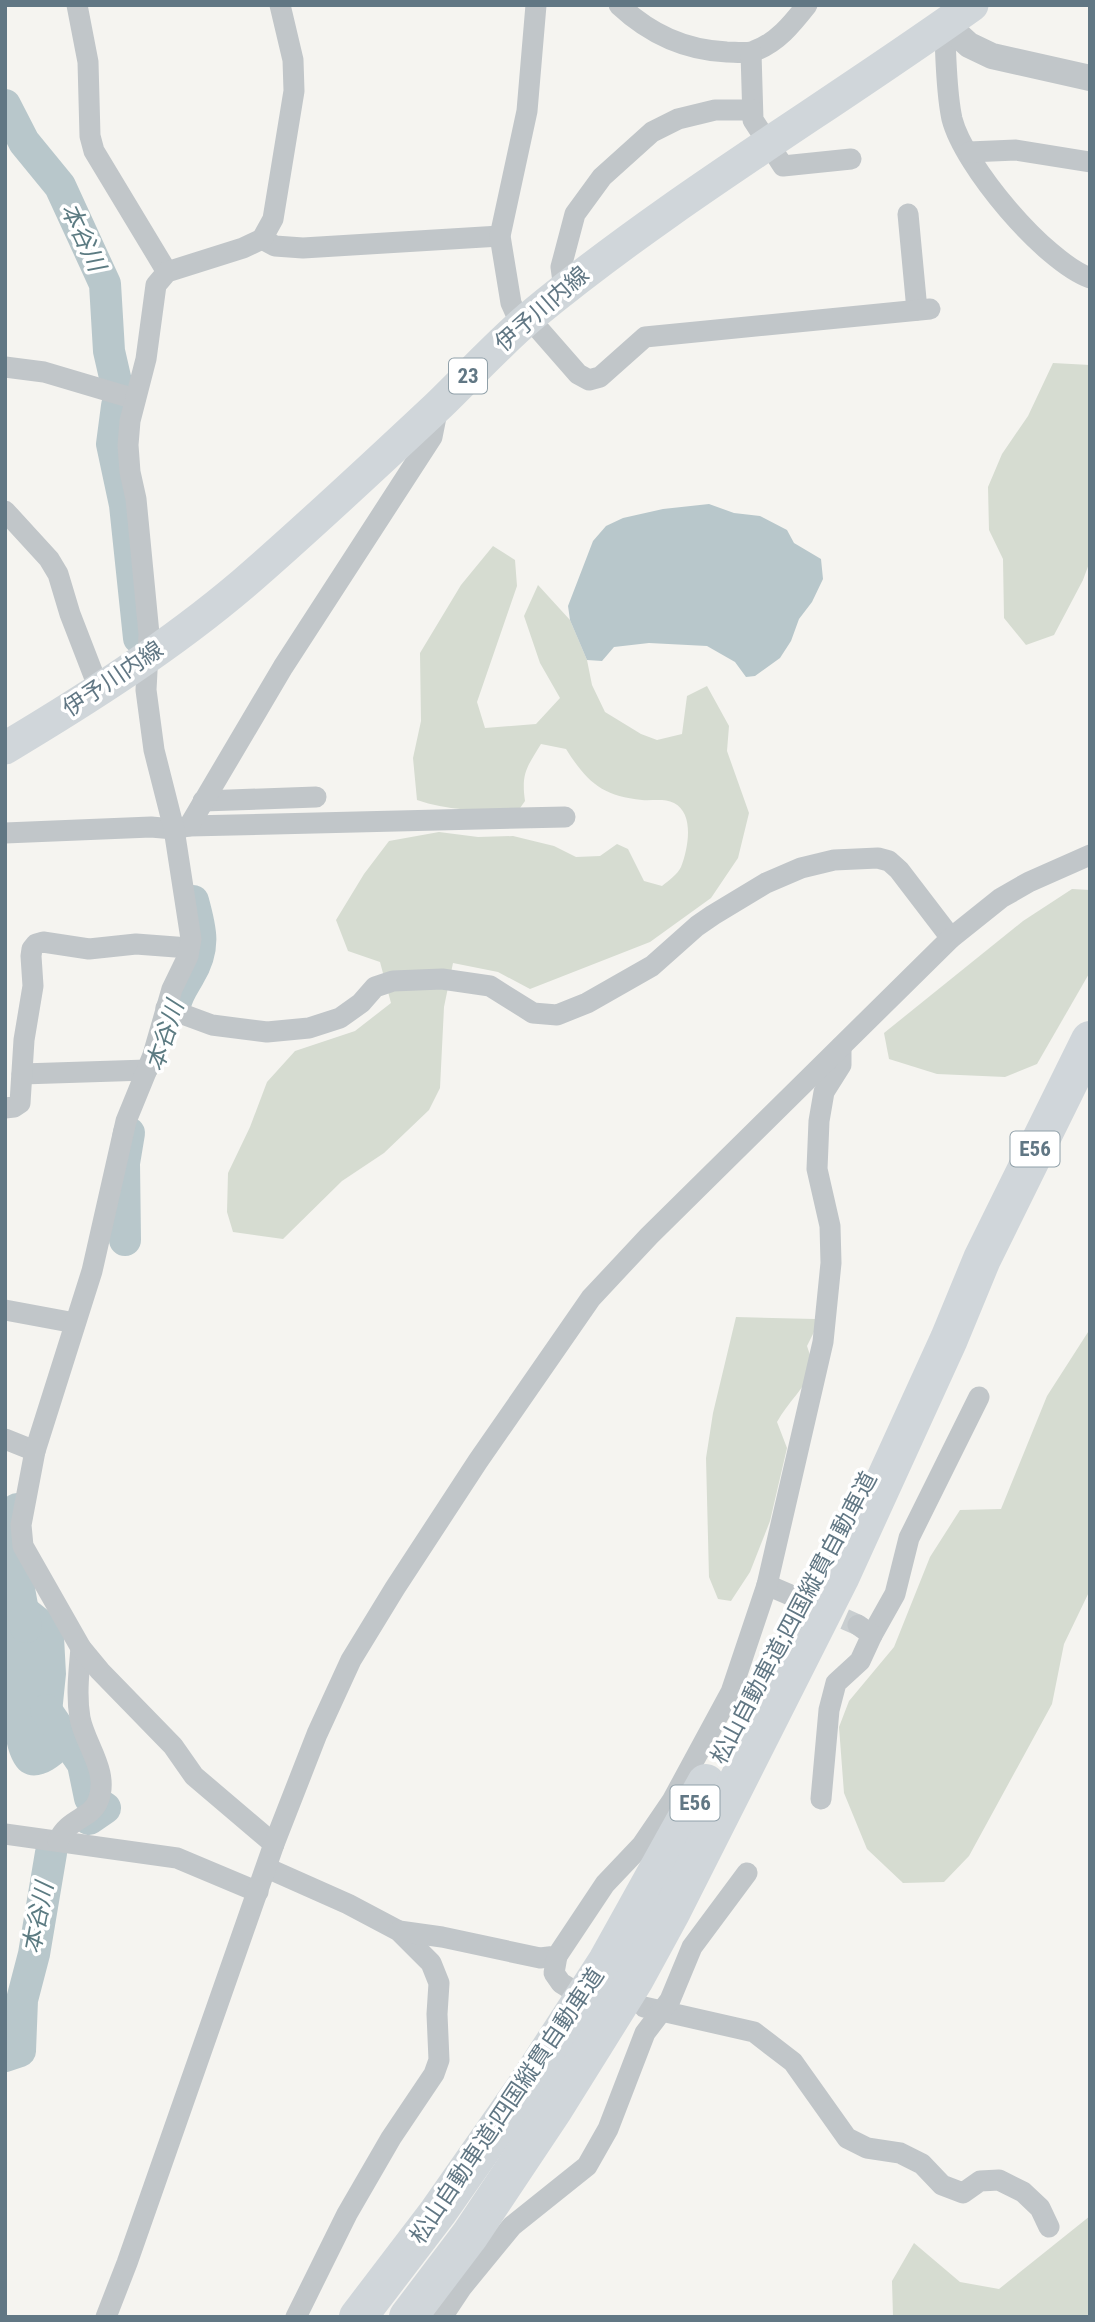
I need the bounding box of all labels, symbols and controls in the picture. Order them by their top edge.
water label: 本谷川 [55,198,112,278]
street label: 伊予川内線 [490,261,594,357]
road number: 23 [449,358,487,394]
street label: 伊予川内線 [58,636,168,722]
water label: 本谷川 [141,995,190,1075]
road number: E56 [1010,1132,1060,1166]
street label: 松山自動車道;四国縦貫自動車道 [705,1467,883,1769]
road number: E56 [670,1786,720,1820]
water label: 本谷川 [17,1877,59,1956]
street label: 松山自動車道;四国縦貫自動車道 [404,1963,610,2249]

